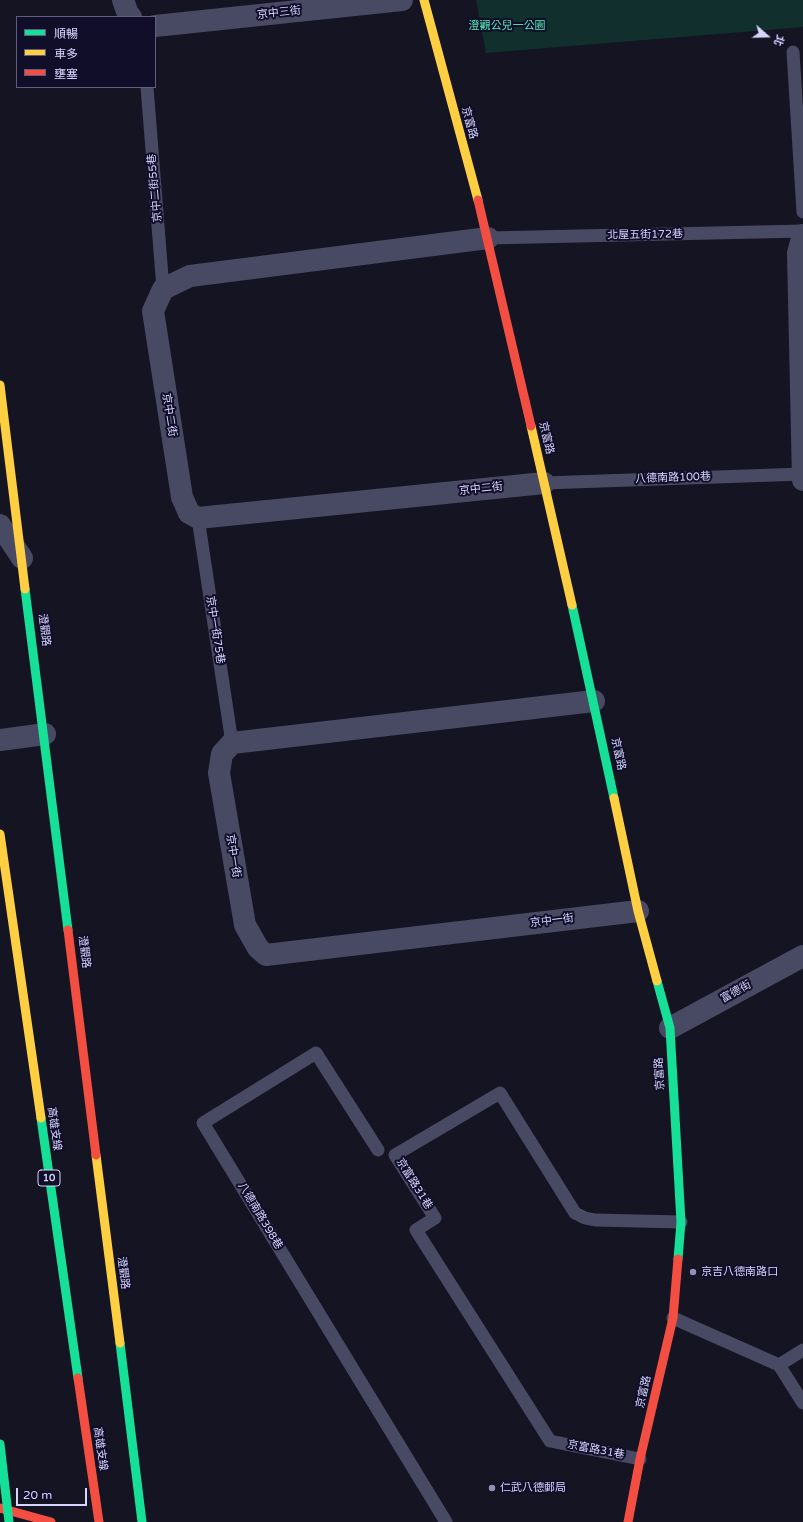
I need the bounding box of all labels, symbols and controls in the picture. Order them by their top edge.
street label: 京中三街 [256,4,302,22]
legend [16,16,156,88]
north arrow [747,16,787,56]
park label: 澄觀公兒一公園 [469,19,545,33]
text: 順暢 [54,27,78,41]
text: 北 [771,33,787,48]
text: 車多 [54,47,78,61]
text: 壅塞 [54,67,78,81]
street label: 京富路 [458,105,480,141]
street label: 京中二街55巷 [145,153,165,223]
street label: 北屋五街172巷 [607,228,683,242]
street label: 京中二街 [159,392,179,438]
street label: 京富路 [536,420,556,456]
street label: 八德南路100巷 [635,470,711,486]
street label: 京中二街 [458,480,504,498]
street label: 京中一街75巷 [203,595,227,665]
street label: 澄觀路 [35,613,53,647]
street label: 京富路 [608,736,628,772]
street label: 京中一街 [223,833,243,879]
street label: 京中一街 [529,912,575,930]
street label: 澄觀路 [75,935,93,969]
street label: 富德街 [718,978,754,1006]
street label: 京富路 [653,1057,667,1091]
street label: 高雄支線 [44,1106,64,1152]
street label: 京富路31巷 [393,1156,435,1212]
road number: 10 [38,1170,60,1186]
street label: 八德南路398巷 [235,1180,285,1252]
street label: 澄觀路 [114,1256,132,1290]
place label: 京吉八德南路口 [701,1265,778,1279]
marker: 京吉八德南路口 [688,1267,698,1277]
street label: 京富路 [634,1374,654,1410]
street label: 高雄支線 [90,1426,110,1472]
street label: 京富路31巷 [566,1438,626,1462]
scale bar [18,1480,89,1506]
place label: 仁武八德郵局 [500,1481,566,1495]
marker: 仁武八德郵局 [487,1483,497,1493]
text: 20 m [23,1488,52,1502]

